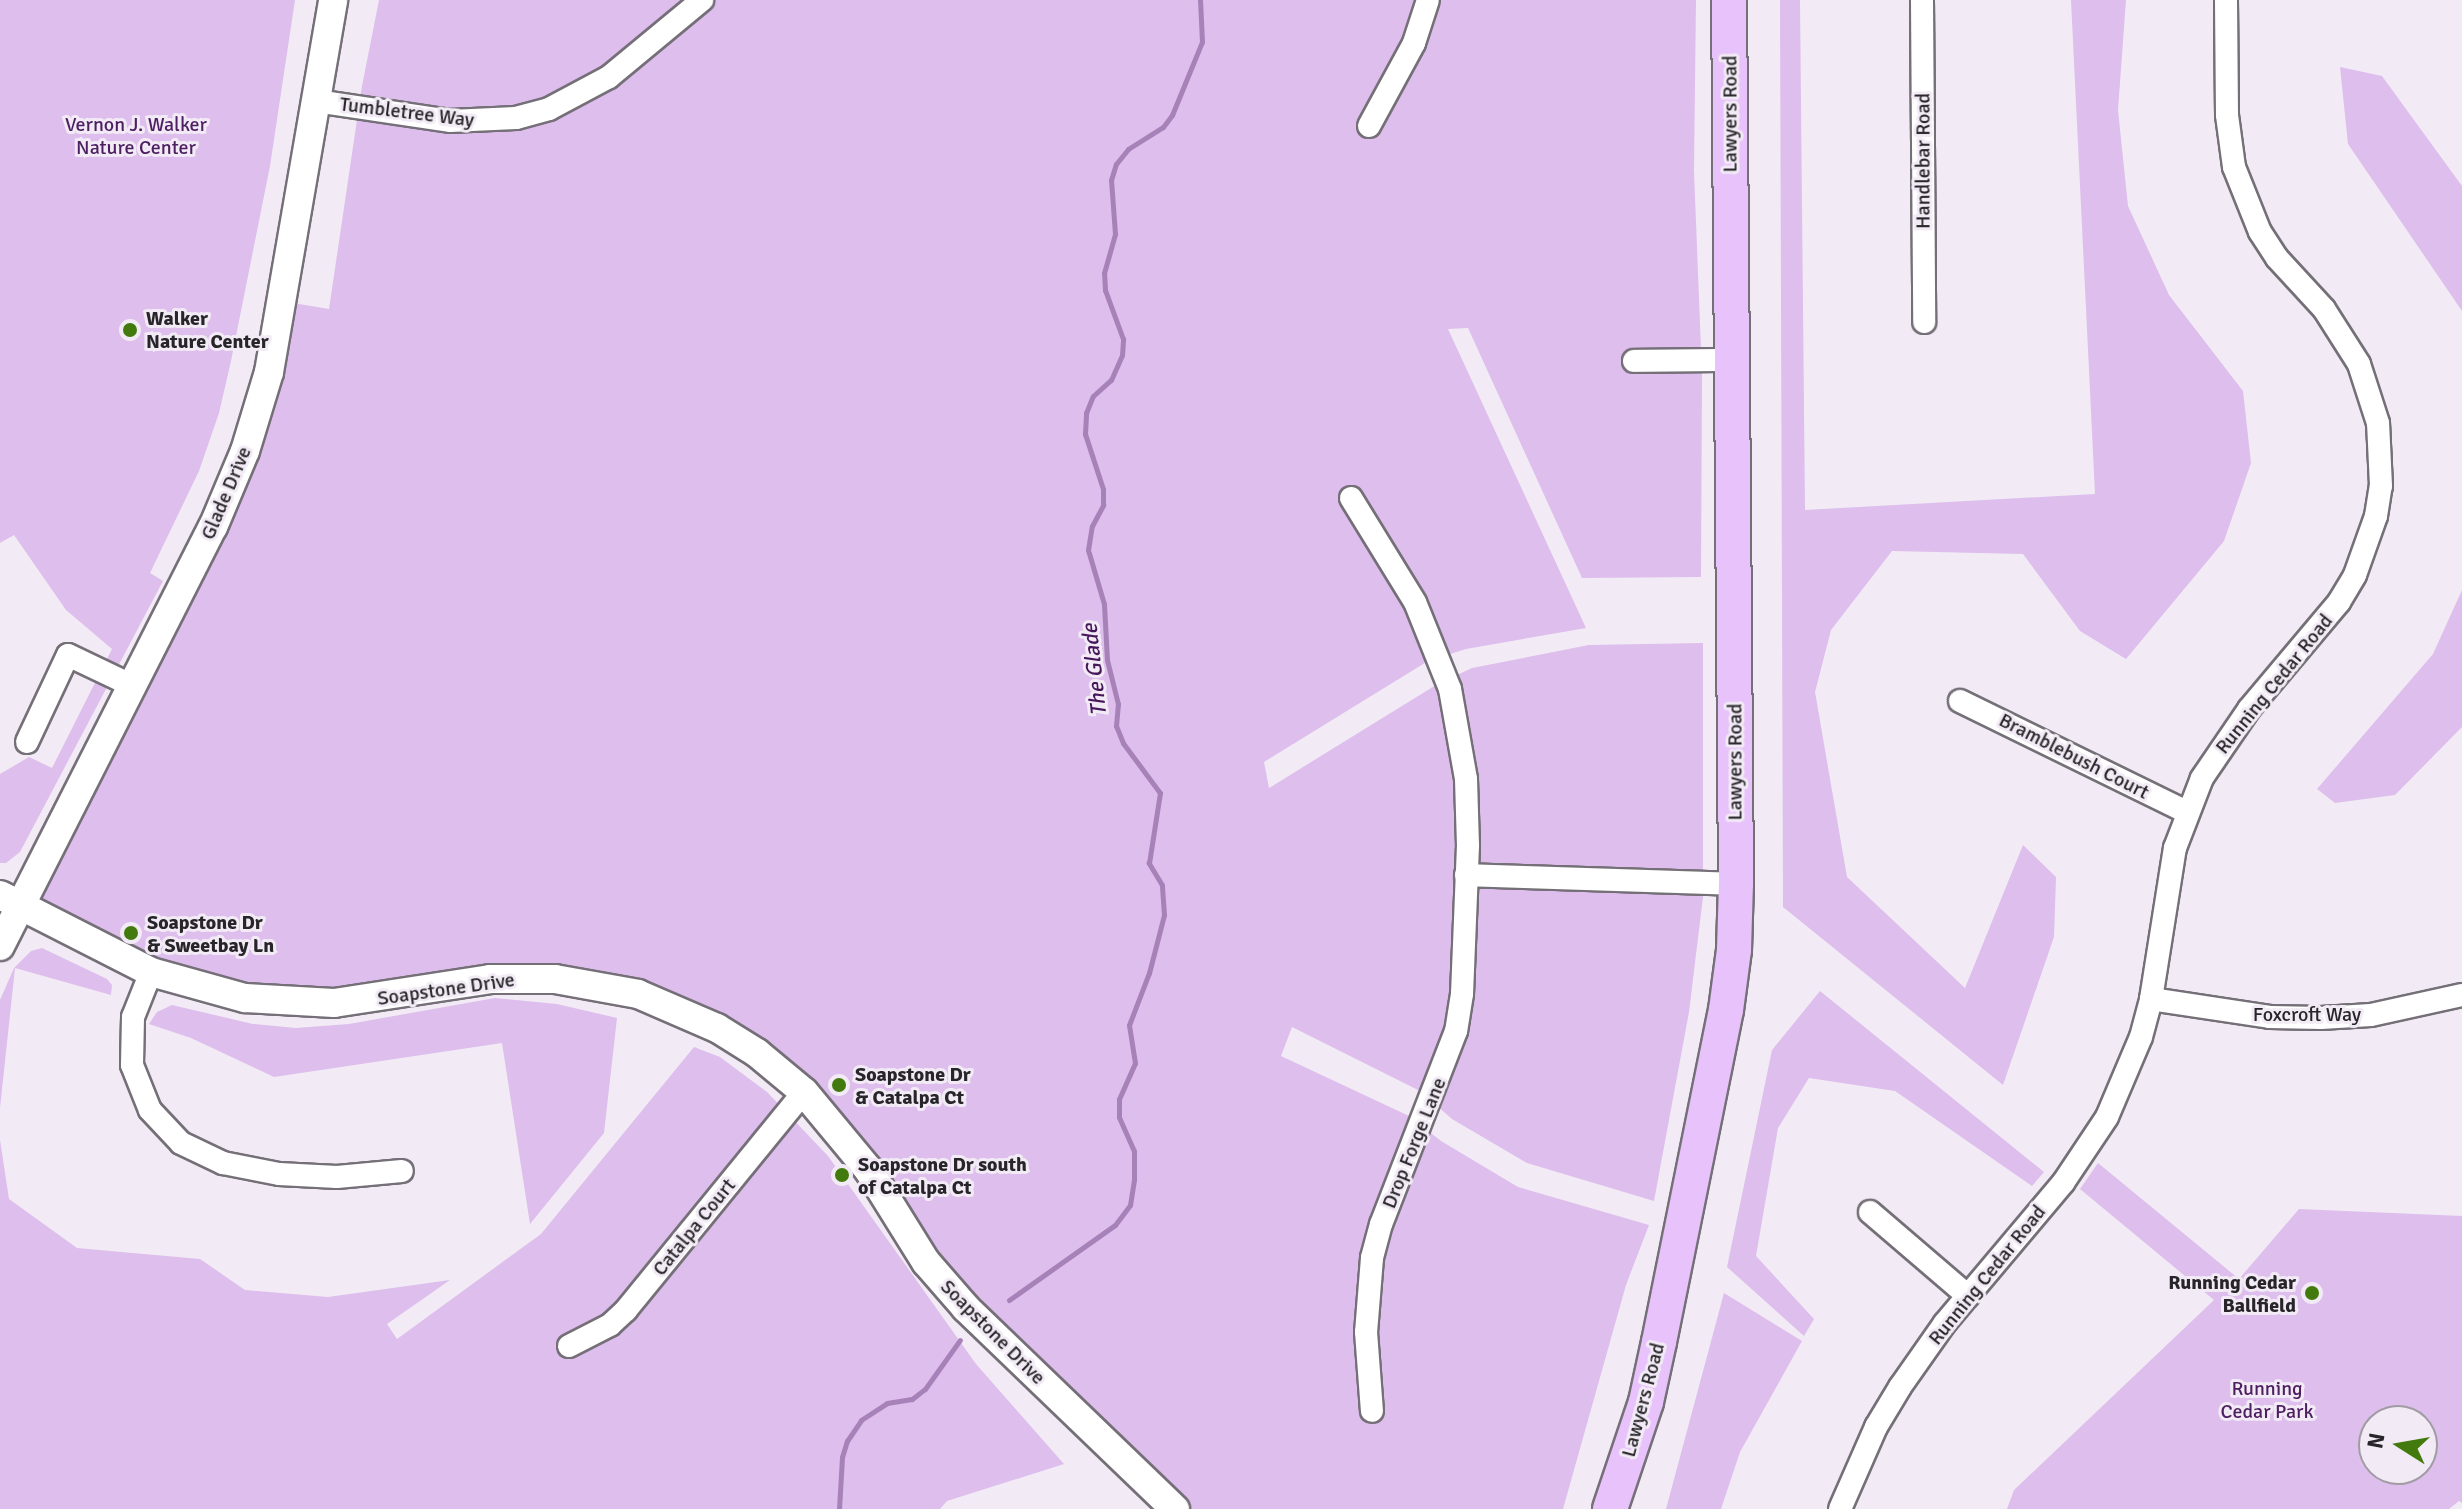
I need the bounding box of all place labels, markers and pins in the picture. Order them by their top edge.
place label: Walker Nature Center [146,306,269,353]
marker: Walker Nature Center [121,321,139,339]
place label: Soapstone Dr & Sweetbay Ln [147,910,274,957]
marker: Soapstone Dr & Sweetbay Ln [122,924,140,942]
place label: Soapstone Dr & Catalpa Ct [855,1062,971,1109]
marker: Soapstone Dr & Catalpa Ct [830,1076,848,1094]
place label: Soapstone Dr south of Catalpa Ct [858,1152,1027,1199]
marker: Soapstone Dr south of Catalpa Ct [833,1166,851,1184]
place label: Running Cedar Ballfield [2168,1270,2296,1317]
marker: Running Cedar Ballfield [2303,1284,2321,1302]

